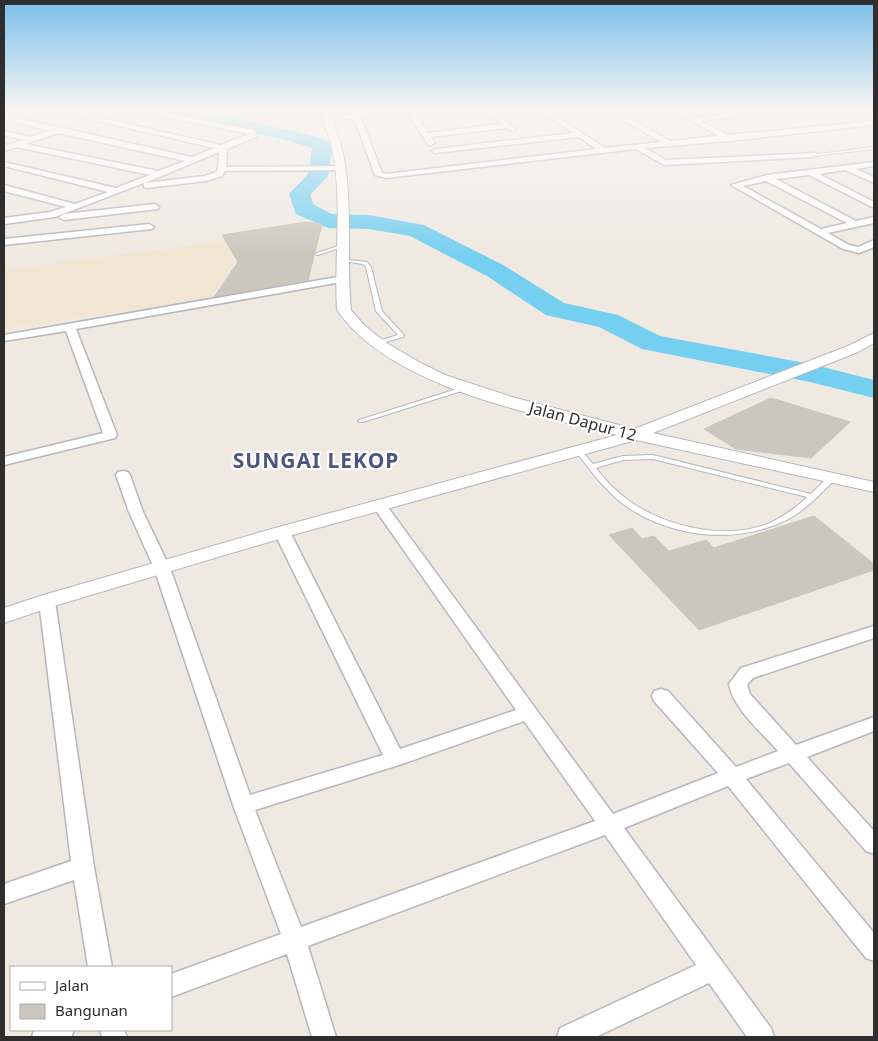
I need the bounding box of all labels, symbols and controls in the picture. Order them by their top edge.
street label: Jalan Dapur 12 [525,396,639,446]
district label: SUNGAI LEKOP [233,446,399,474]
legend [10,966,172,1031]
text: Jalan [53,975,89,995]
text: Bangunan [55,1000,128,1020]

